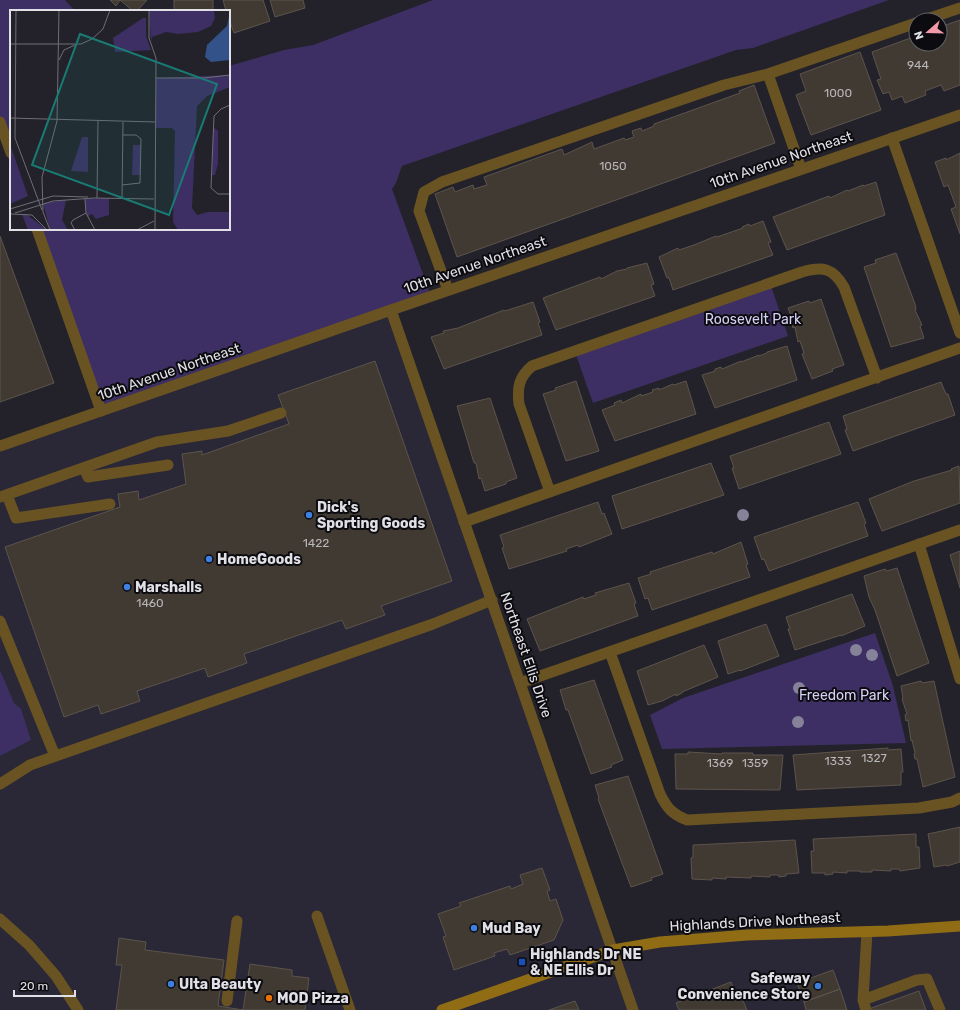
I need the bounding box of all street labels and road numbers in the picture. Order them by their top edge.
street label: 10th Avenue Northeast [707,127,855,192]
street label: 10th Avenue Northeast [401,232,549,297]
street label: 10th Avenue Northeast [95,339,243,404]
street label: Northeast Ellis Drive [497,590,556,720]
street label: Highlands Drive Northeast [669,909,841,935]

